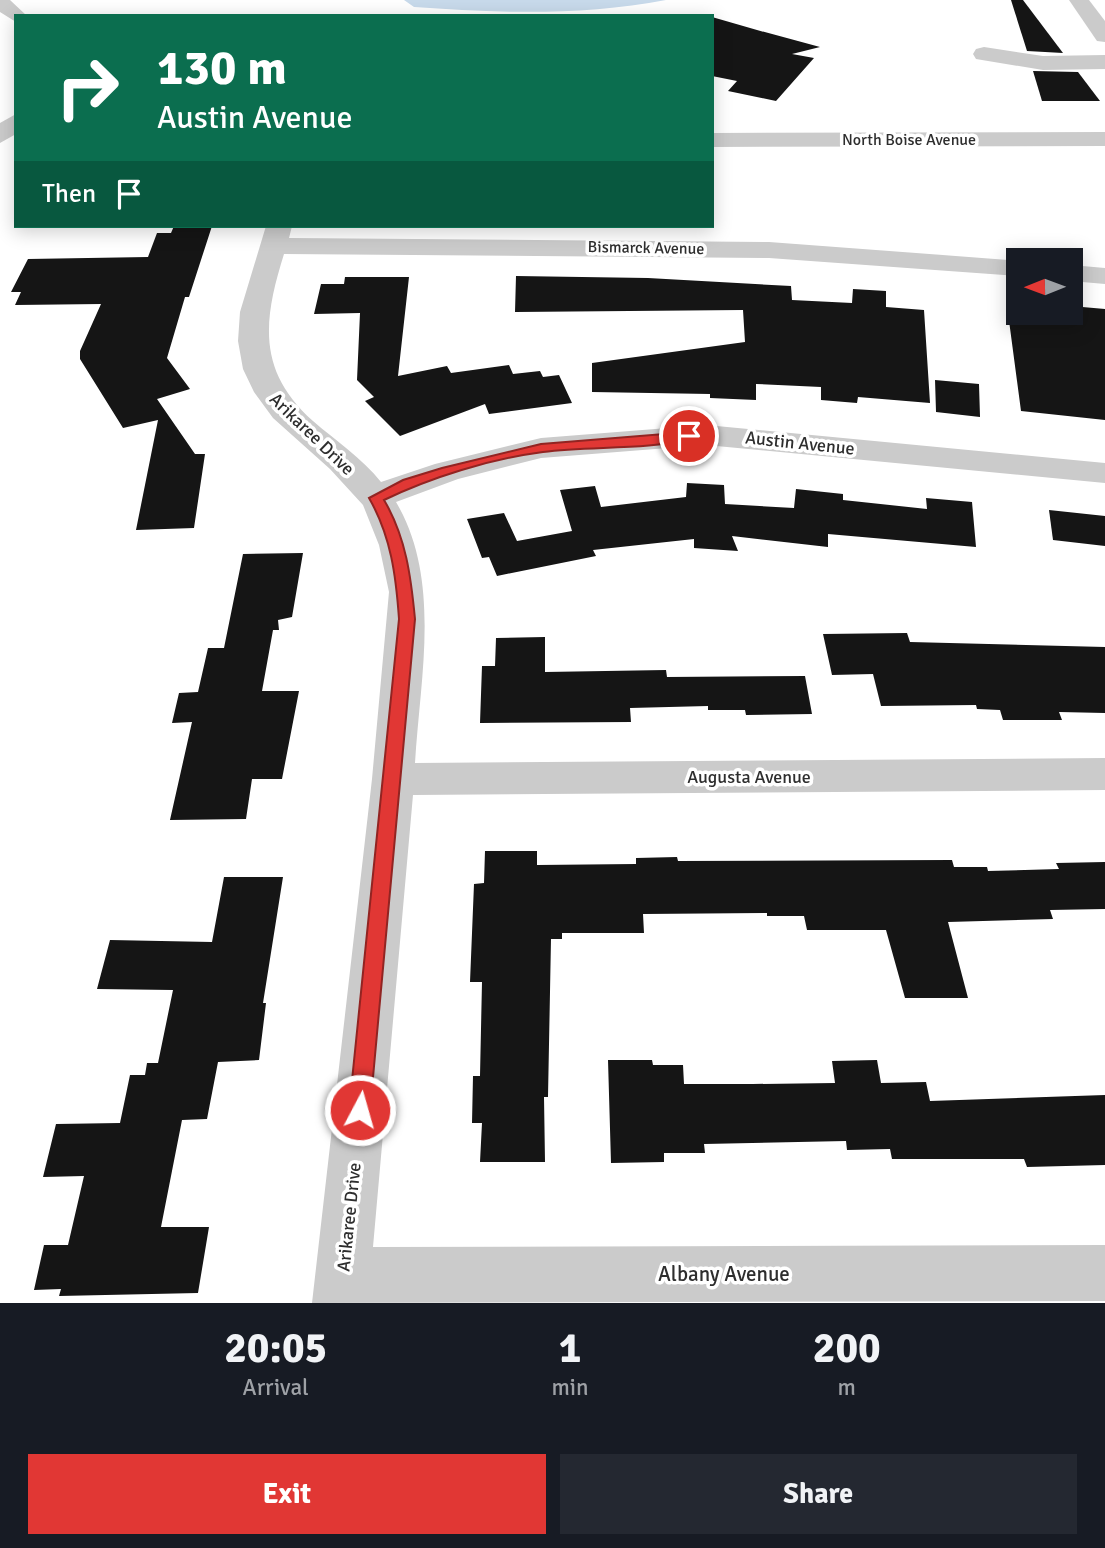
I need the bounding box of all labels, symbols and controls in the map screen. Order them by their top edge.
text: 130 m [157,38,287,98]
icon: right [42,42,133,133]
text: Austin Avenue [157,98,352,137]
street label: North Boise Avenue [842,130,976,150]
icon: arrive [110,175,148,213]
text: Then [42,178,96,210]
street label: Bismarck Avenue [588,237,704,259]
north arrow [1006,248,1083,326]
map controls [1006,248,1083,325]
street label: Arikaree Drive [265,388,359,480]
pin [659,406,719,466]
icon: arrive [670,417,708,455]
street label: Austin Avenue [744,426,856,460]
street label: Augusta Avenue [687,766,811,788]
position arrow [323,1073,397,1147]
street label: Arikaree Drive [332,1161,366,1273]
street label: Albany Avenue [658,1261,790,1287]
text: 20:05 [224,1323,327,1374]
text: 1 [559,1323,581,1374]
text: 200 [813,1323,881,1374]
text: Arrival [243,1373,309,1402]
text: min [551,1373,589,1402]
text: m [838,1373,856,1402]
button: Exit [28,1454,546,1534]
button: Share [560,1454,1077,1534]

